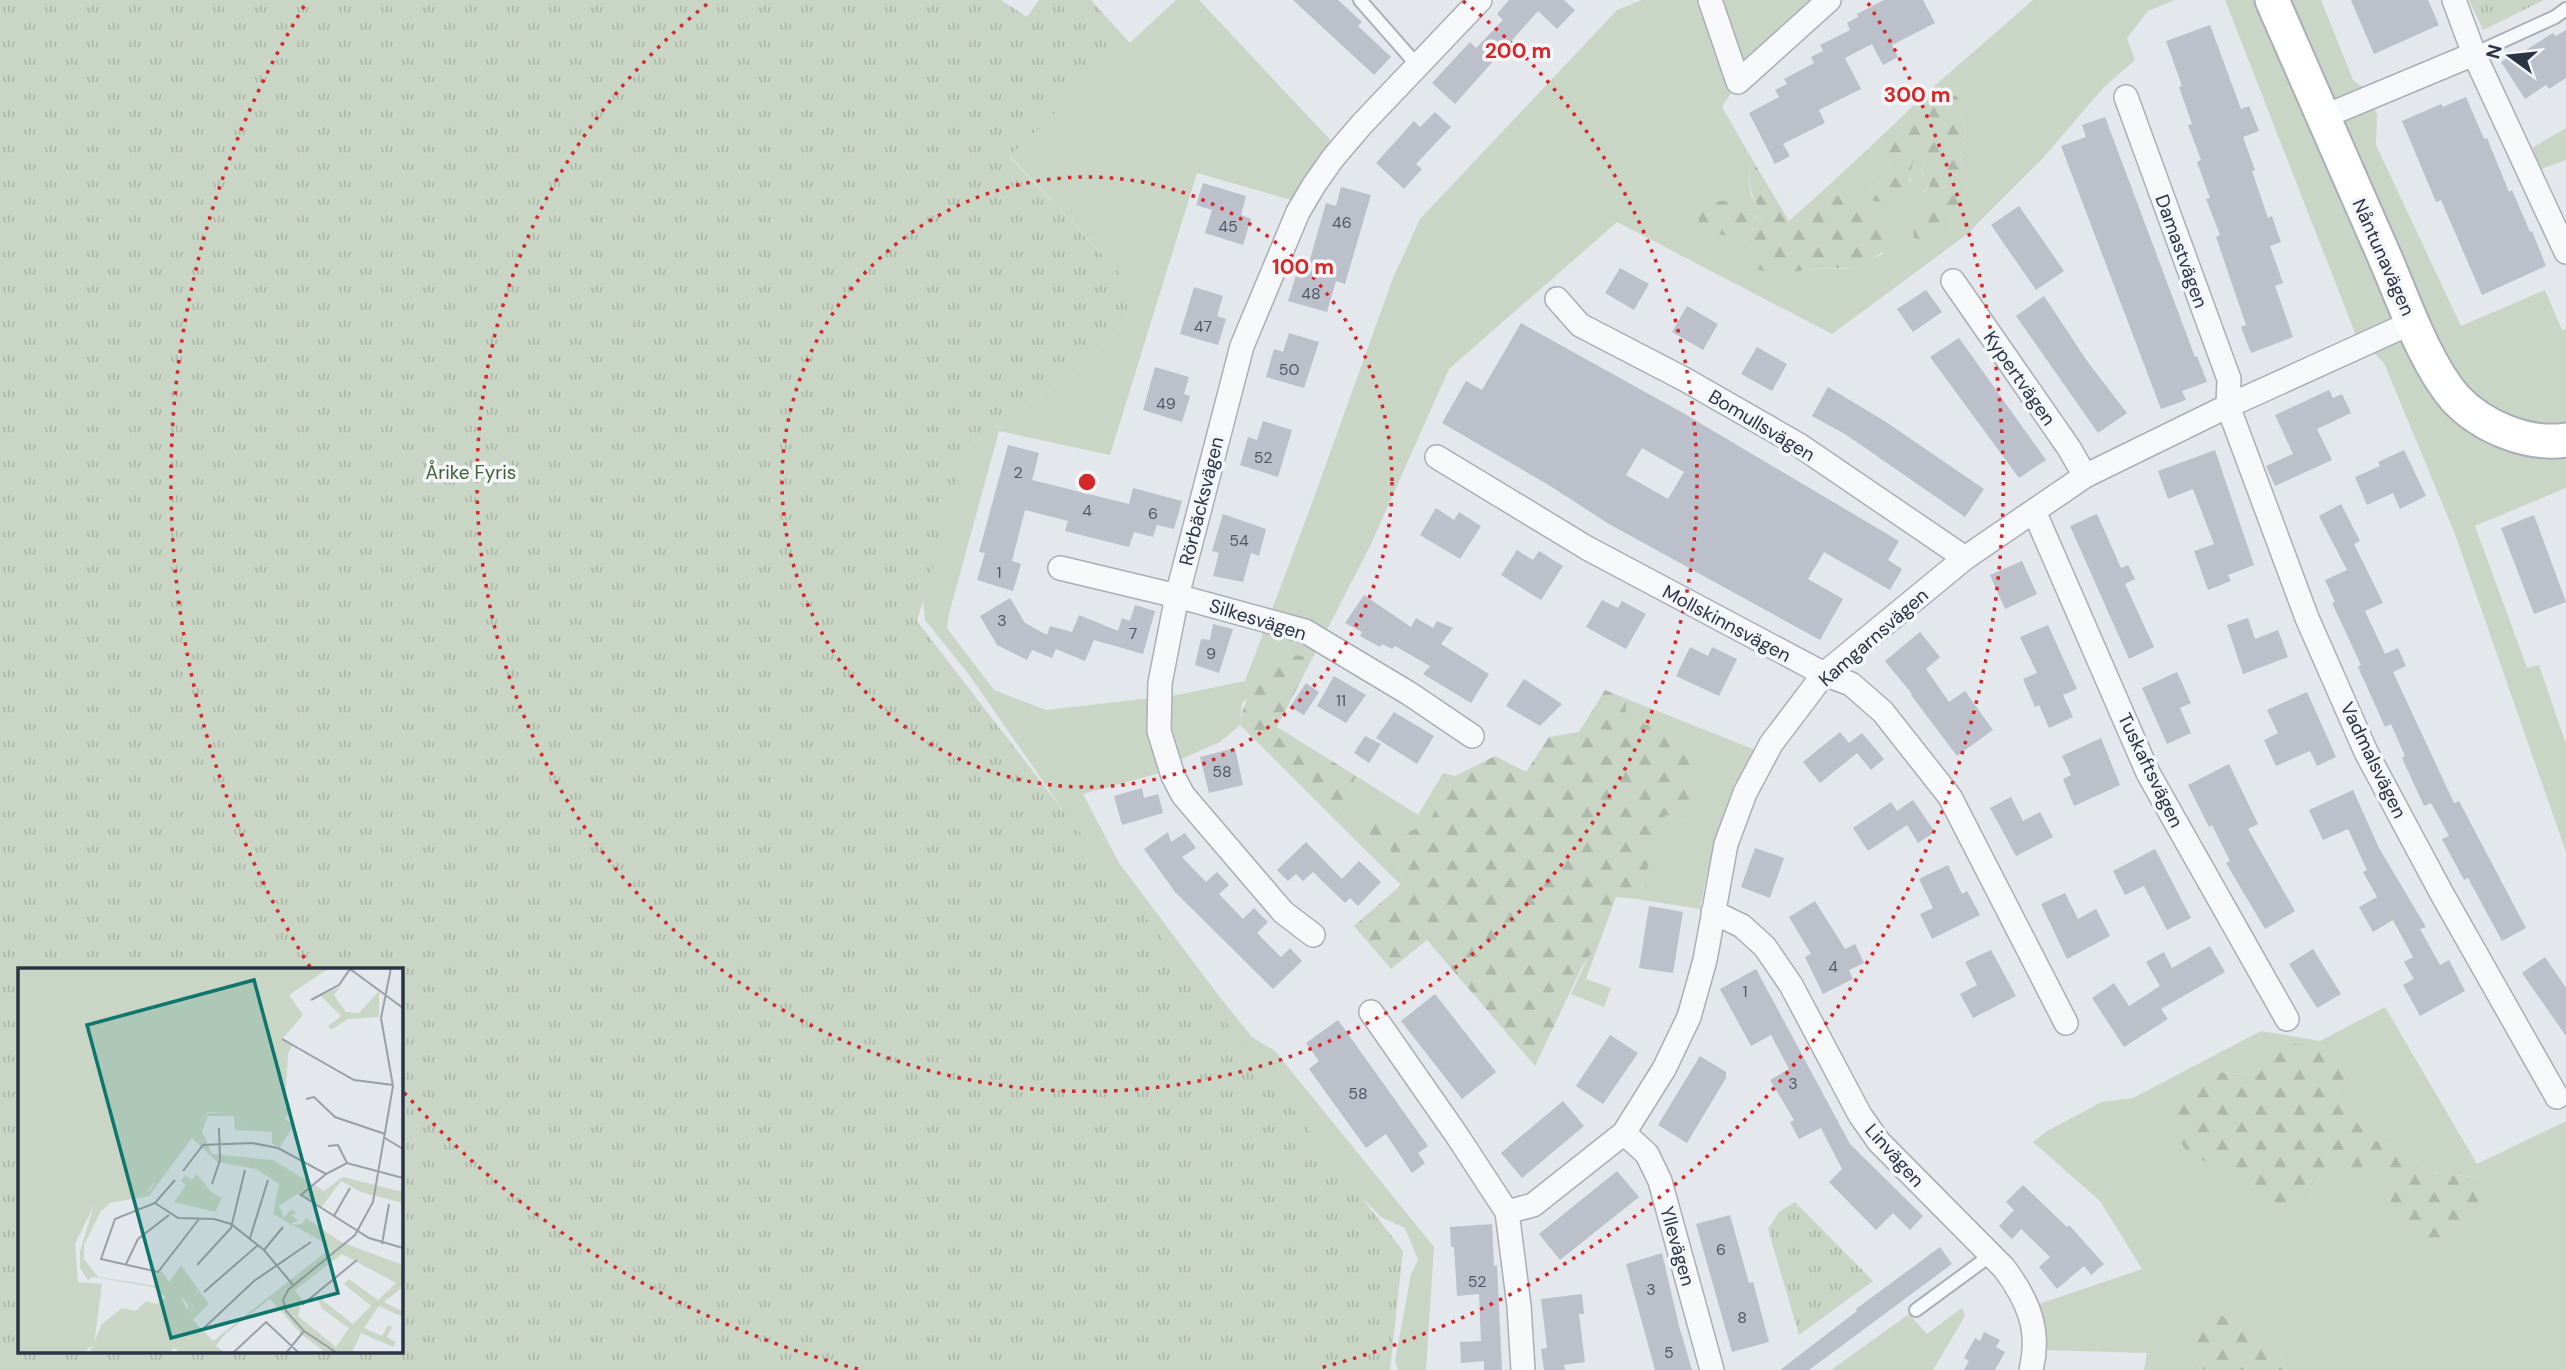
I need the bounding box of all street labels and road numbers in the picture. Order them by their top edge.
street label: Damastvägen [2149,191,2214,311]
street label: Nåntunavägen [2347,195,2420,320]
street label: Kypertvägen [1978,326,2061,430]
street label: Bomullsvägen [1704,384,1820,467]
street label: Rörbäcksvägen [1173,434,1230,568]
street label: Mollskinnsvägen [1658,579,1795,668]
street label: Kamgarnsvägen [1813,583,1933,692]
street label: Silkesvägen [1206,593,1309,646]
street label: Vadmalsvägen [2335,698,2412,822]
street label: Tuskaftsvägen [2112,709,2189,832]
street label: Linvägen [1860,1118,1930,1192]
street label: Yllevägen [1654,1203,1701,1289]

